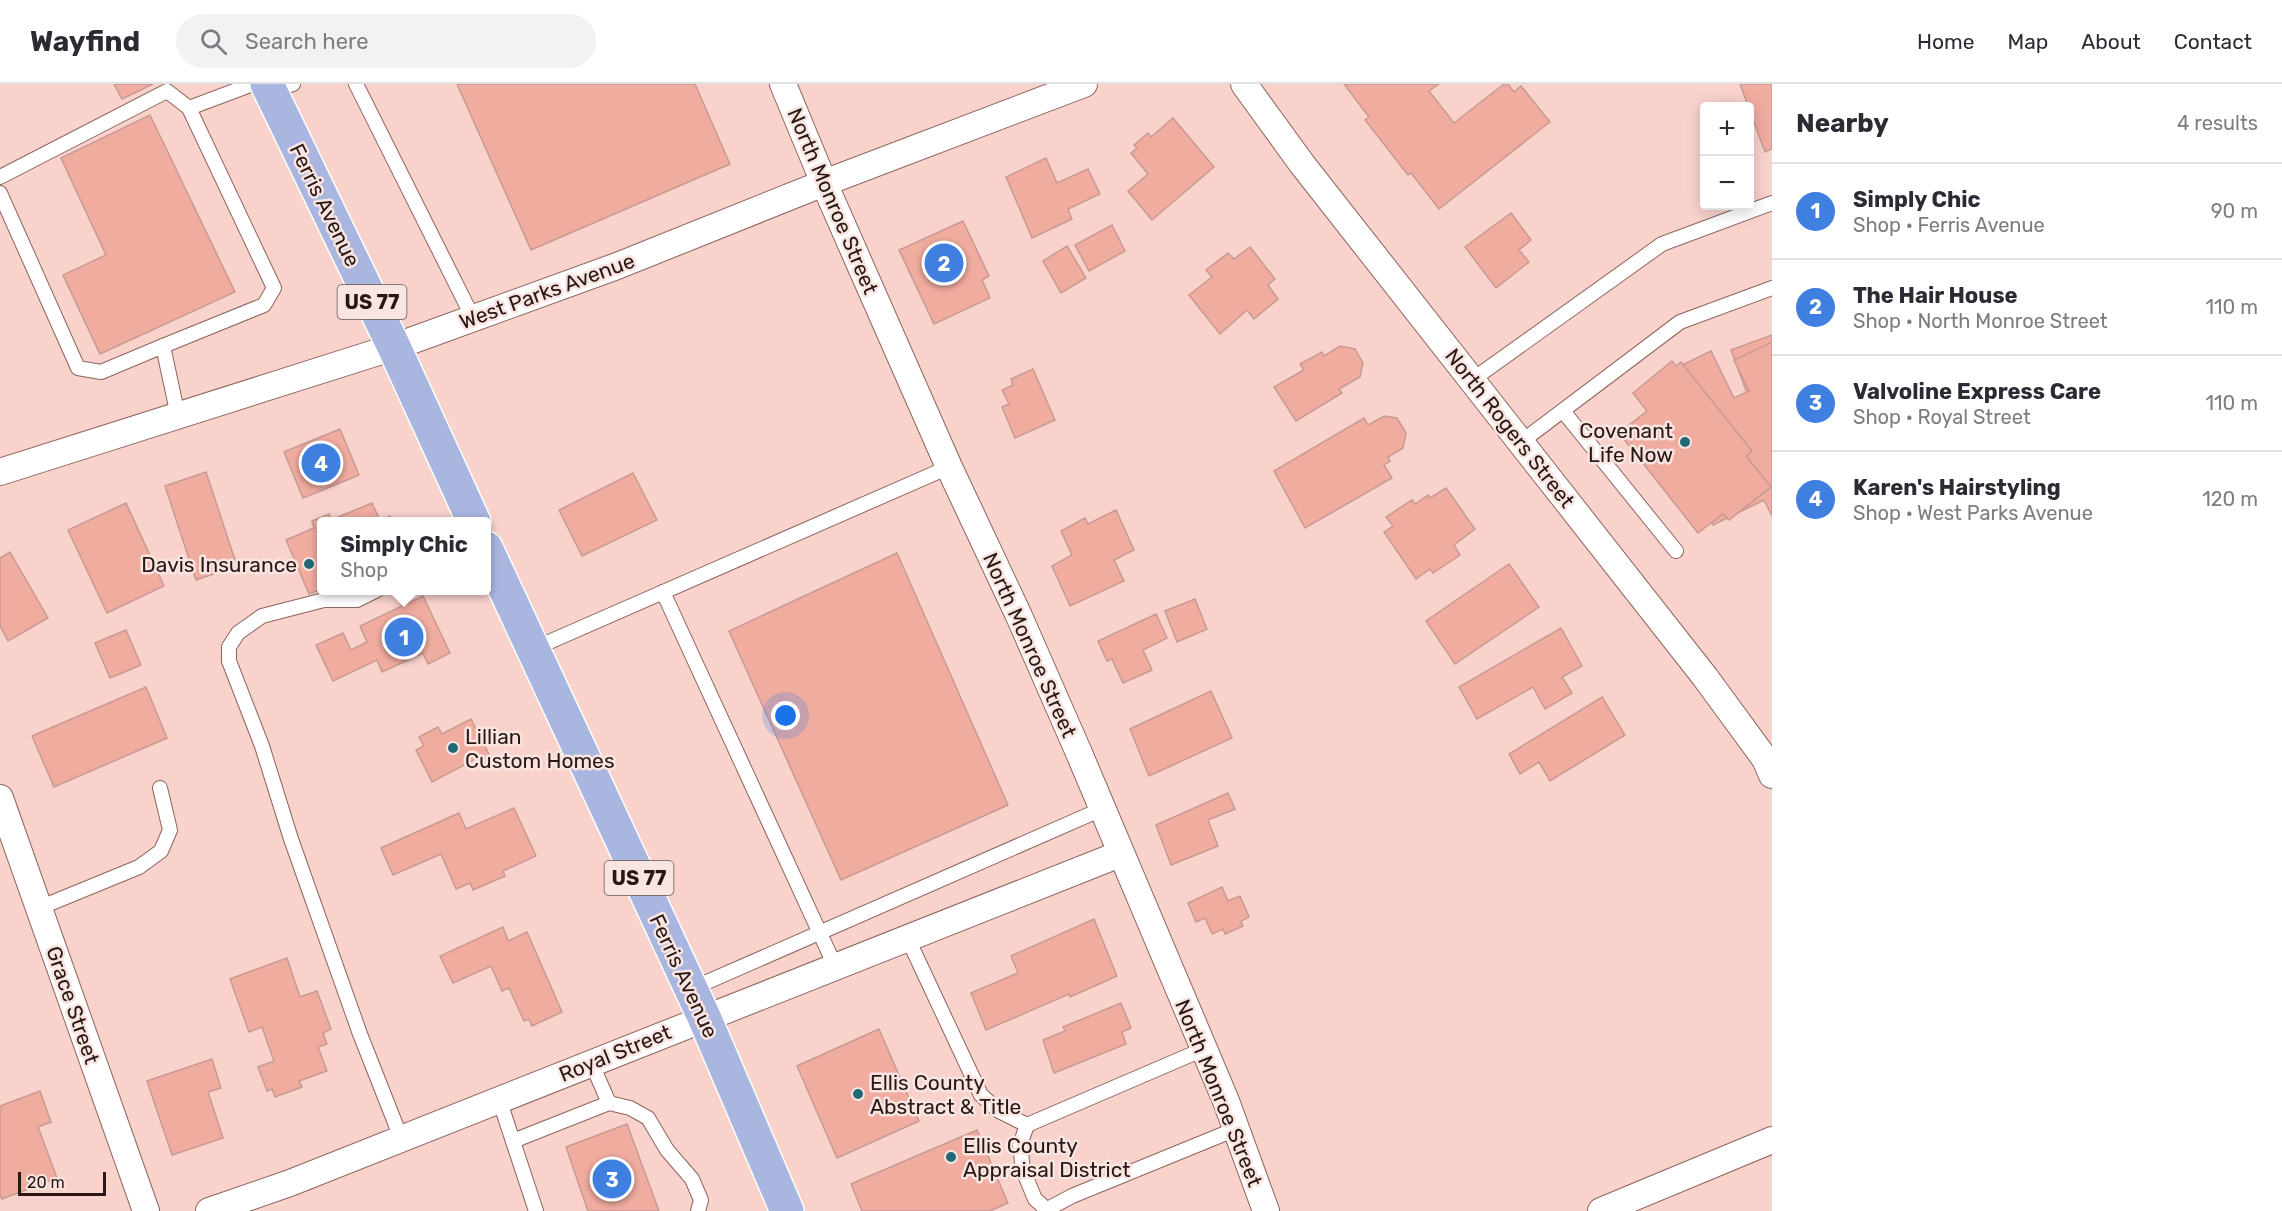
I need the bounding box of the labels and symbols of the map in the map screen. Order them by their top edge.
street label: North Monroe Street [782,104,884,298]
street label: Ferris Avenue [284,139,366,271]
pin: 2 [924,240,964,285]
street label: West Parks Avenue [456,248,638,334]
road number: US 77 [338,285,406,319]
street label: North Rogers Street [1440,343,1580,513]
place label: Covenant Life Now [1579,418,1673,467]
marker: Covenant Life Now [1678,435,1692,449]
pin: 4 [302,440,340,485]
street label: North Monroe Street [978,549,1082,741]
place label: Davis Insurance [141,552,297,577]
marker: Davis Insurance [302,557,316,571]
pin: 1 [384,614,424,660]
your location [771,701,800,730]
place label: Lillian Custom Homes [465,724,615,773]
marker: Lillian Custom Homes [446,741,460,755]
road number: US 77 [604,861,674,895]
street label: Ferris Avenue [644,910,724,1042]
street label: Grace Street [41,943,105,1067]
street label: North Monroe Street [1170,996,1268,1190]
street label: Royal Street [555,1019,675,1087]
place label: Ellis County Abstract & Title [870,1070,1021,1119]
marker: Ellis County Abstract & Title [851,1087,865,1101]
place label: Ellis County Appraisal District [963,1133,1130,1182]
marker: Ellis County Appraisal District [944,1150,958,1164]
pin: 3 [592,1156,632,1202]
scale bar [18,1169,106,1196]

